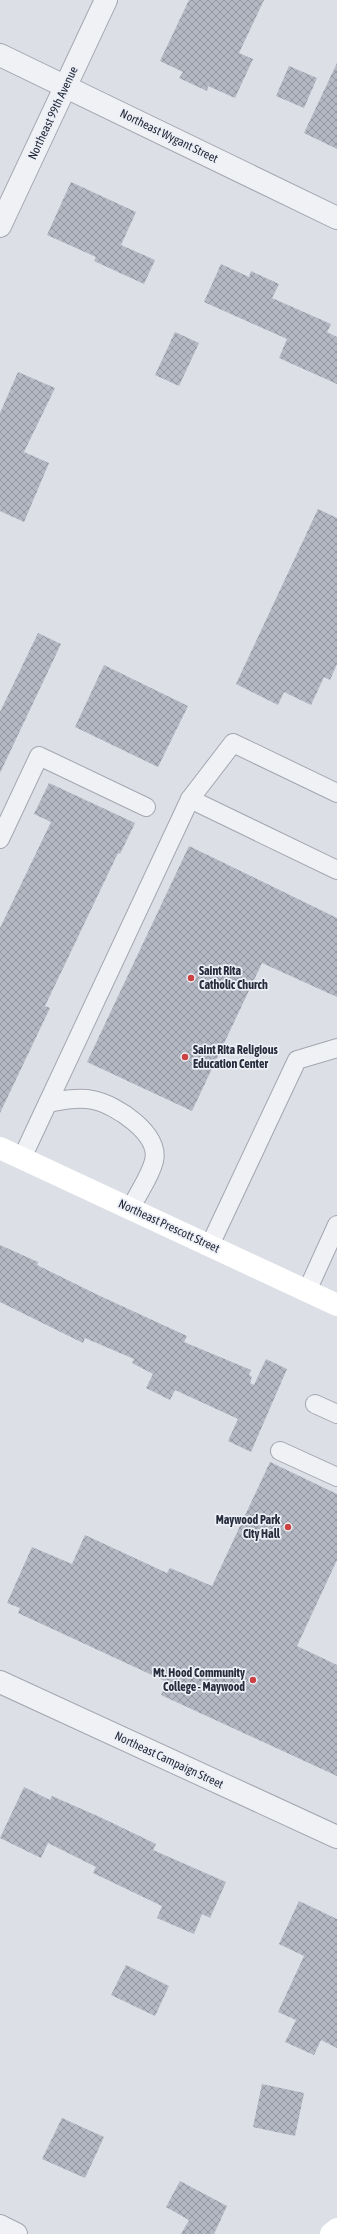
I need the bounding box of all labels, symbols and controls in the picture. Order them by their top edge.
street label: Northeast 99th Avenue [25,64,81,162]
street label: Northeast Wygant Street [118,106,221,166]
place label: Saint Rita Catholic Church [199,964,268,992]
marker: Saint Rita Catholic Church [186,973,196,983]
place label: Saint Rita Religious Education Center [193,1043,278,1071]
marker: Saint Rita Religious Education Center [180,1052,190,1062]
street label: Northeast Prescott Street [116,1196,222,1256]
place label: Maywood Park City Hall [216,1513,281,1541]
marker: Maywood Park City Hall [283,1522,293,1532]
place label: Mt. Hood Community College - Maywood [153,1666,245,1694]
marker: Mt. Hood Community College - Maywood [248,1675,258,1685]
street label: Northeast Campaign Street [112,1729,226,1792]

